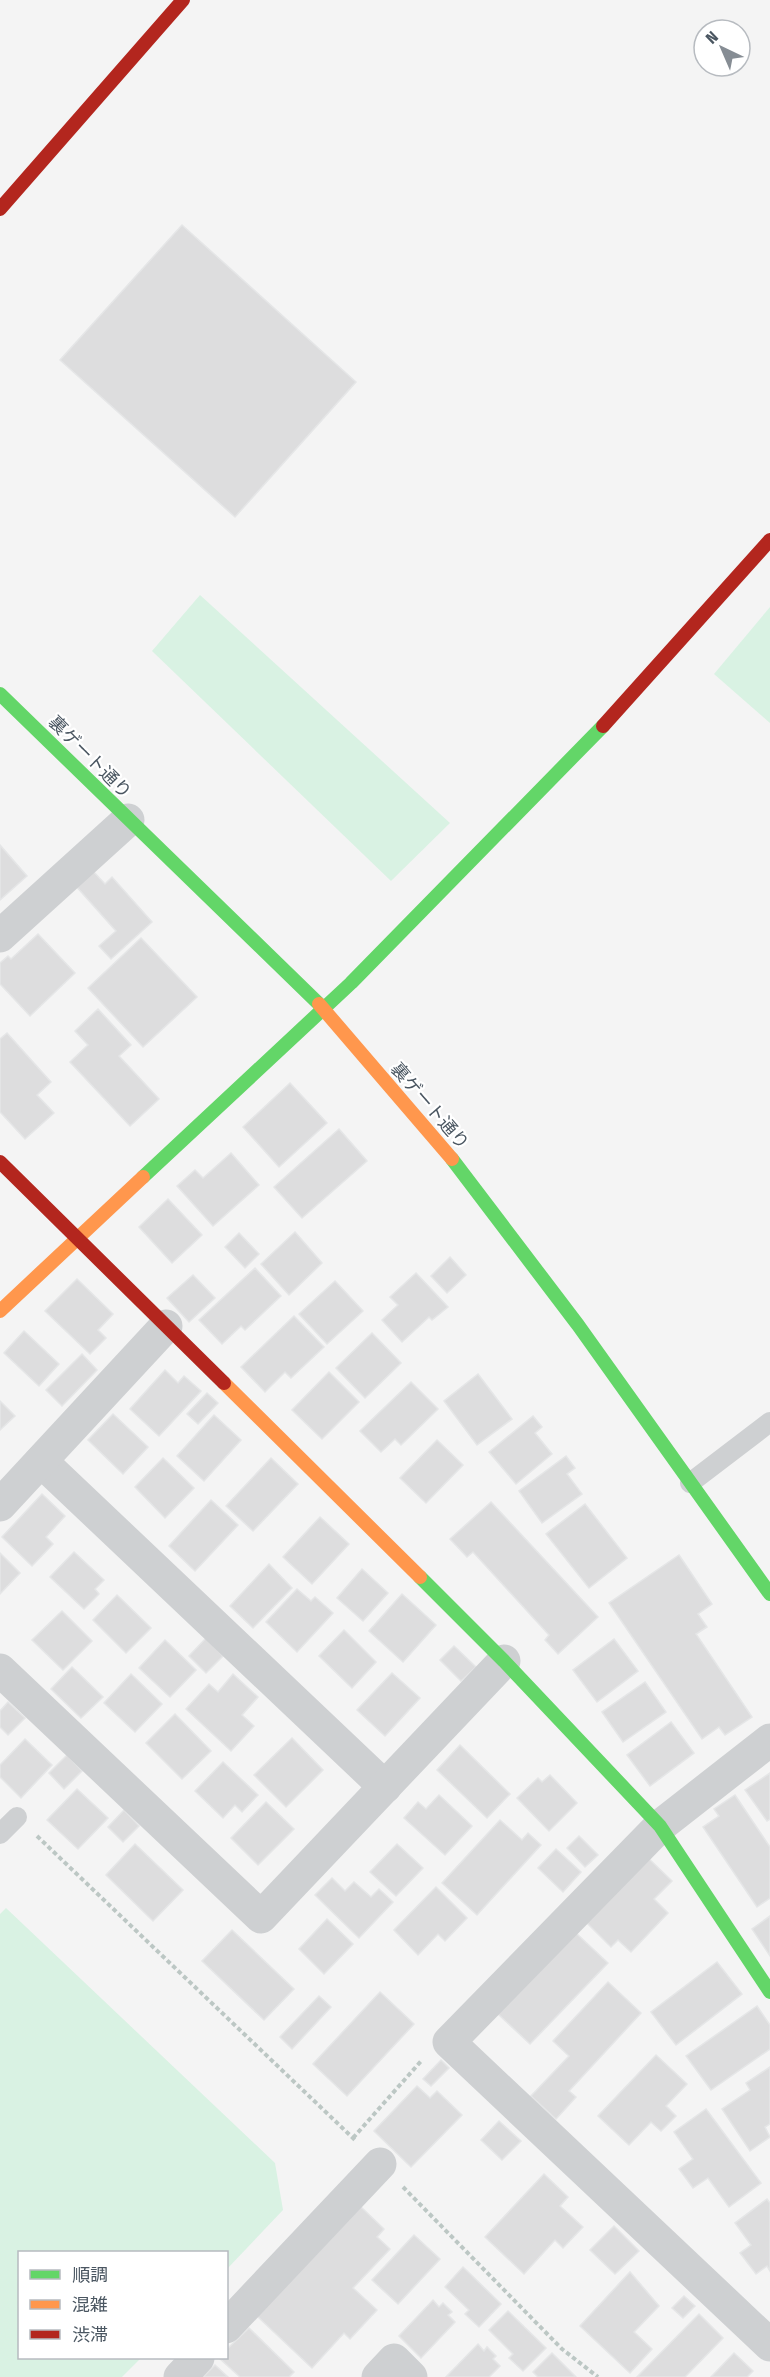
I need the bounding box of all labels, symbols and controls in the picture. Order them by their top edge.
north arrow [692,18,752,78]
text: N [702,27,722,48]
street label: 裏ゲート通り [44,711,136,803]
street label: 裏ゲート通り [386,1058,474,1154]
legend [18,2251,228,2359]
text: 順調 [72,2264,108,2286]
text: 混雑 [72,2294,108,2316]
text: 渋滞 [72,2324,108,2346]

